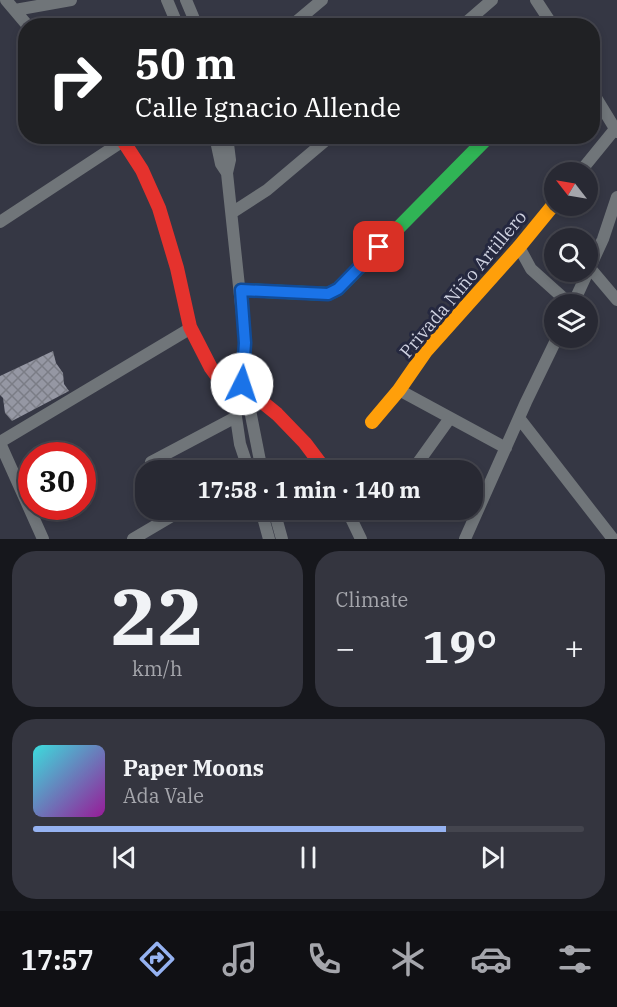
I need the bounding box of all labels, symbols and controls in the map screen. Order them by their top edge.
text: 50 m [135,36,236,91]
icon: right [36,42,114,120]
text: Calle Ignacio Allende [135,89,401,124]
north arrow [544,162,598,216]
map controls [544,162,598,348]
street label: Privada Niño Artillero [395,206,531,362]
pin [353,221,404,272]
button: search [544,228,598,282]
icon: arrive [362,230,395,263]
button: layers [544,294,598,348]
position arrow [210,352,274,416]
speed limit sign: 30 [18,442,96,520]
text: 17:58 · 1 min · 140 m [197,475,421,504]
text: 22 [110,565,204,666]
text: Climate [336,586,408,613]
text: 19° [422,617,497,675]
text: − [336,626,355,669]
text: + [564,626,584,669]
text: km/h [132,655,183,682]
text: Paper Moons [123,753,264,782]
text: Ada Vale [123,782,204,809]
icon: previous [108,841,141,874]
icon: pause [292,841,325,874]
icon: next [476,841,509,874]
icon: directions [136,938,178,980]
icon: music [219,938,261,980]
icon: phone [303,938,345,980]
icon: climate [387,938,429,980]
icon: car [470,938,512,980]
icon: filters [554,938,596,980]
text: 17:57 [21,942,94,977]

